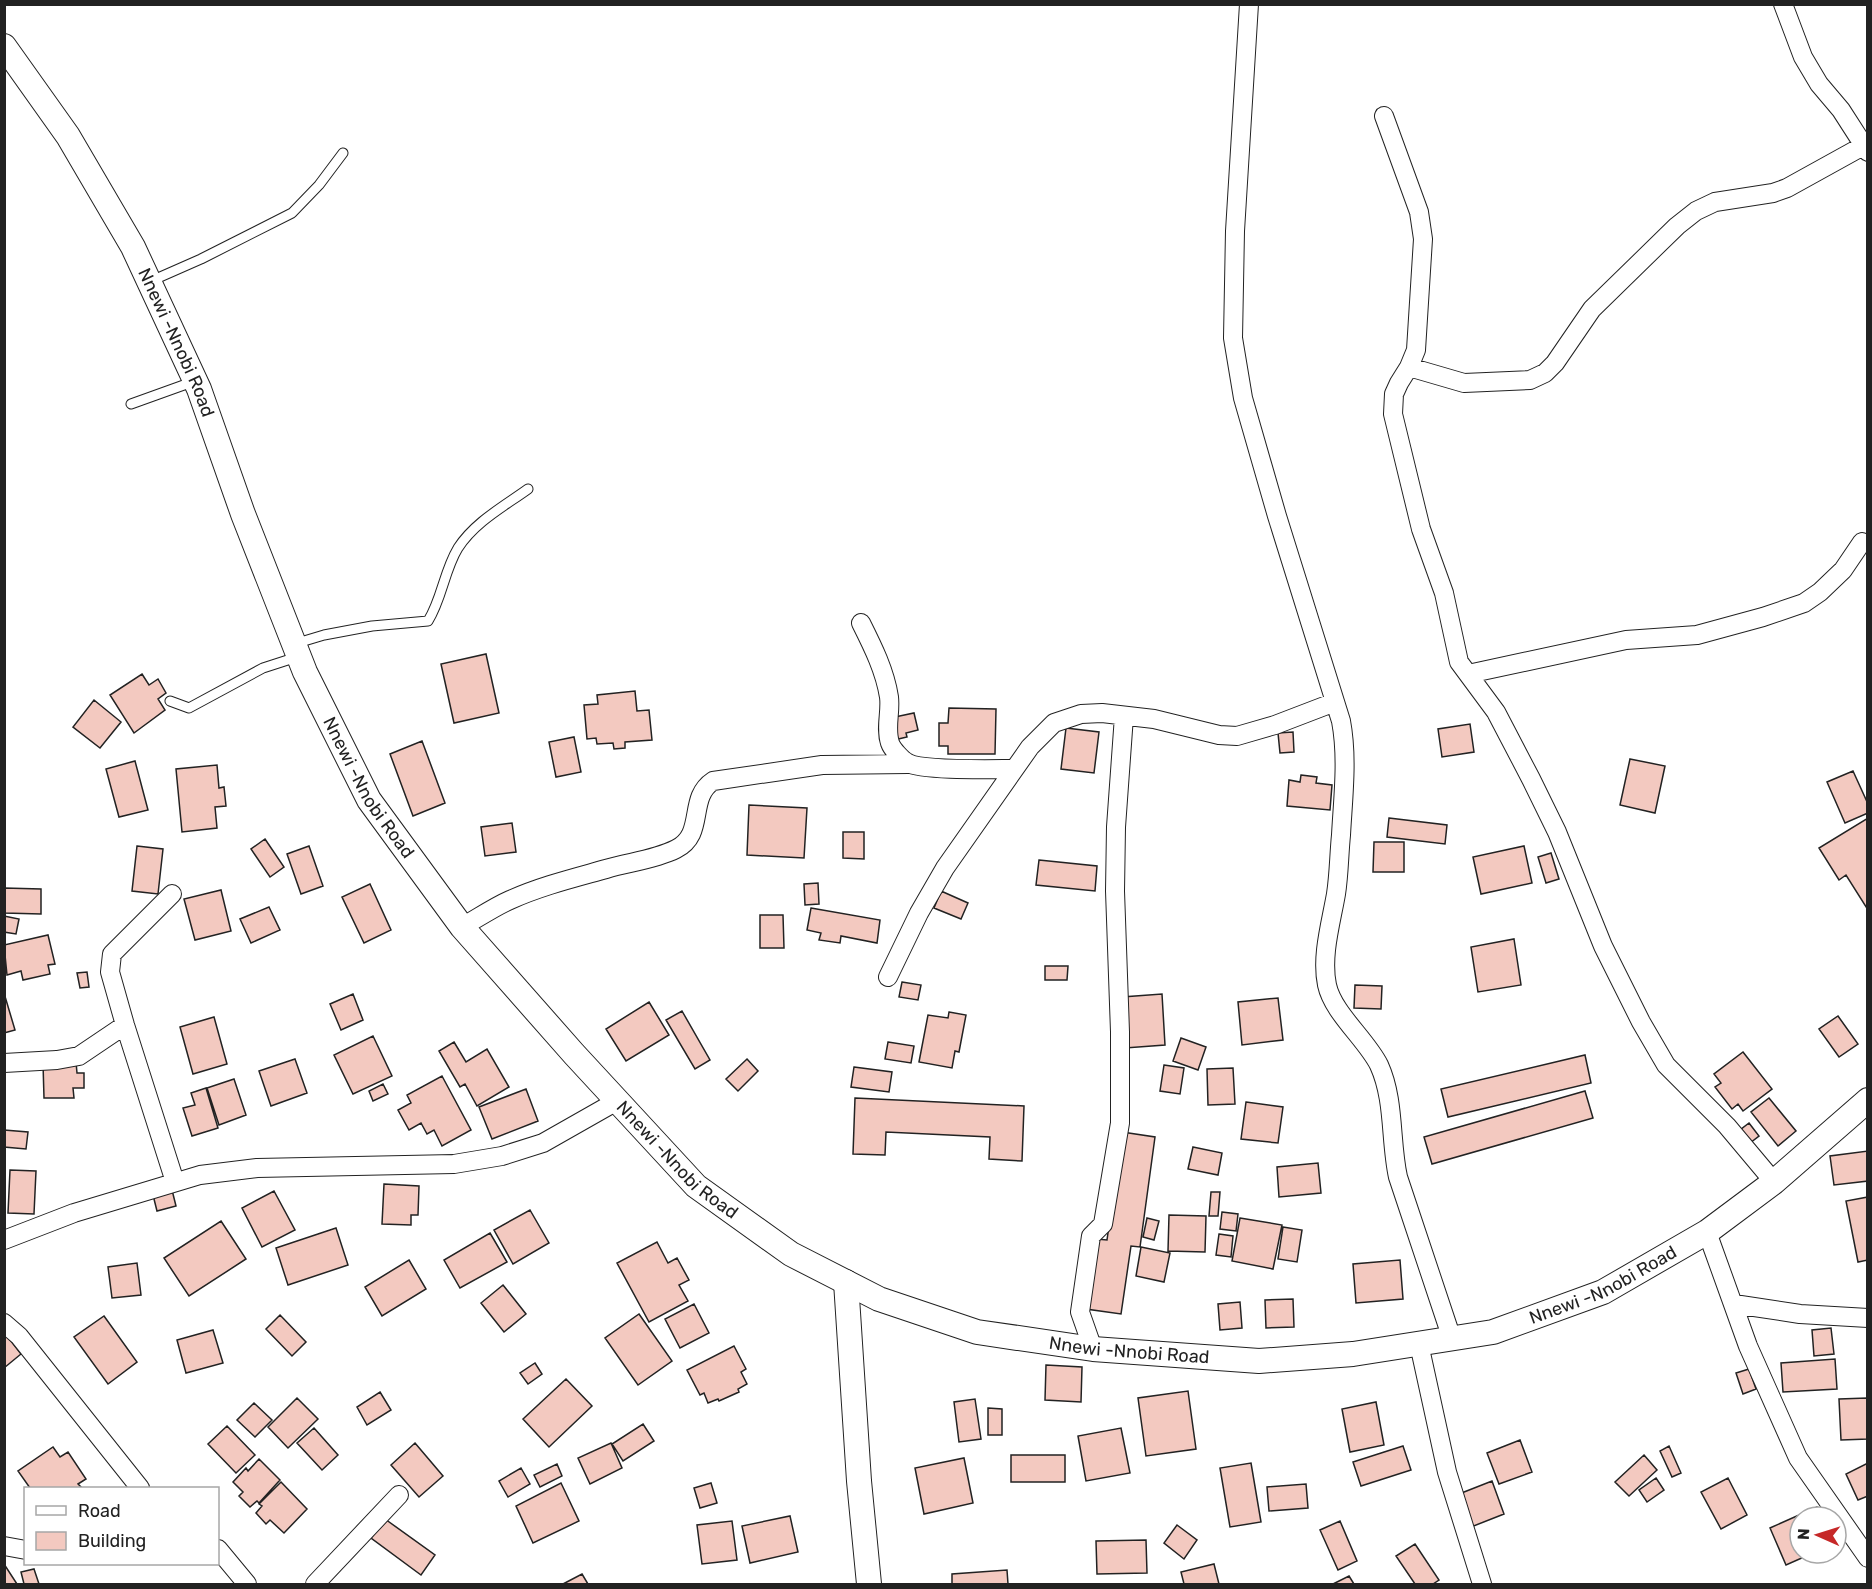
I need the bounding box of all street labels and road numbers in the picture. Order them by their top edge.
street label: Nnewi -Nnobi Road [133,264,219,420]
street label: Nnewi -Nnobi Road [318,713,419,863]
street label: Nnewi -Nnobi Road [612,1096,742,1223]
street label: Nnewi -Nnobi Road [1526,1241,1681,1329]
street label: Nnewi -Nnobi Road [1048,1332,1210,1368]

